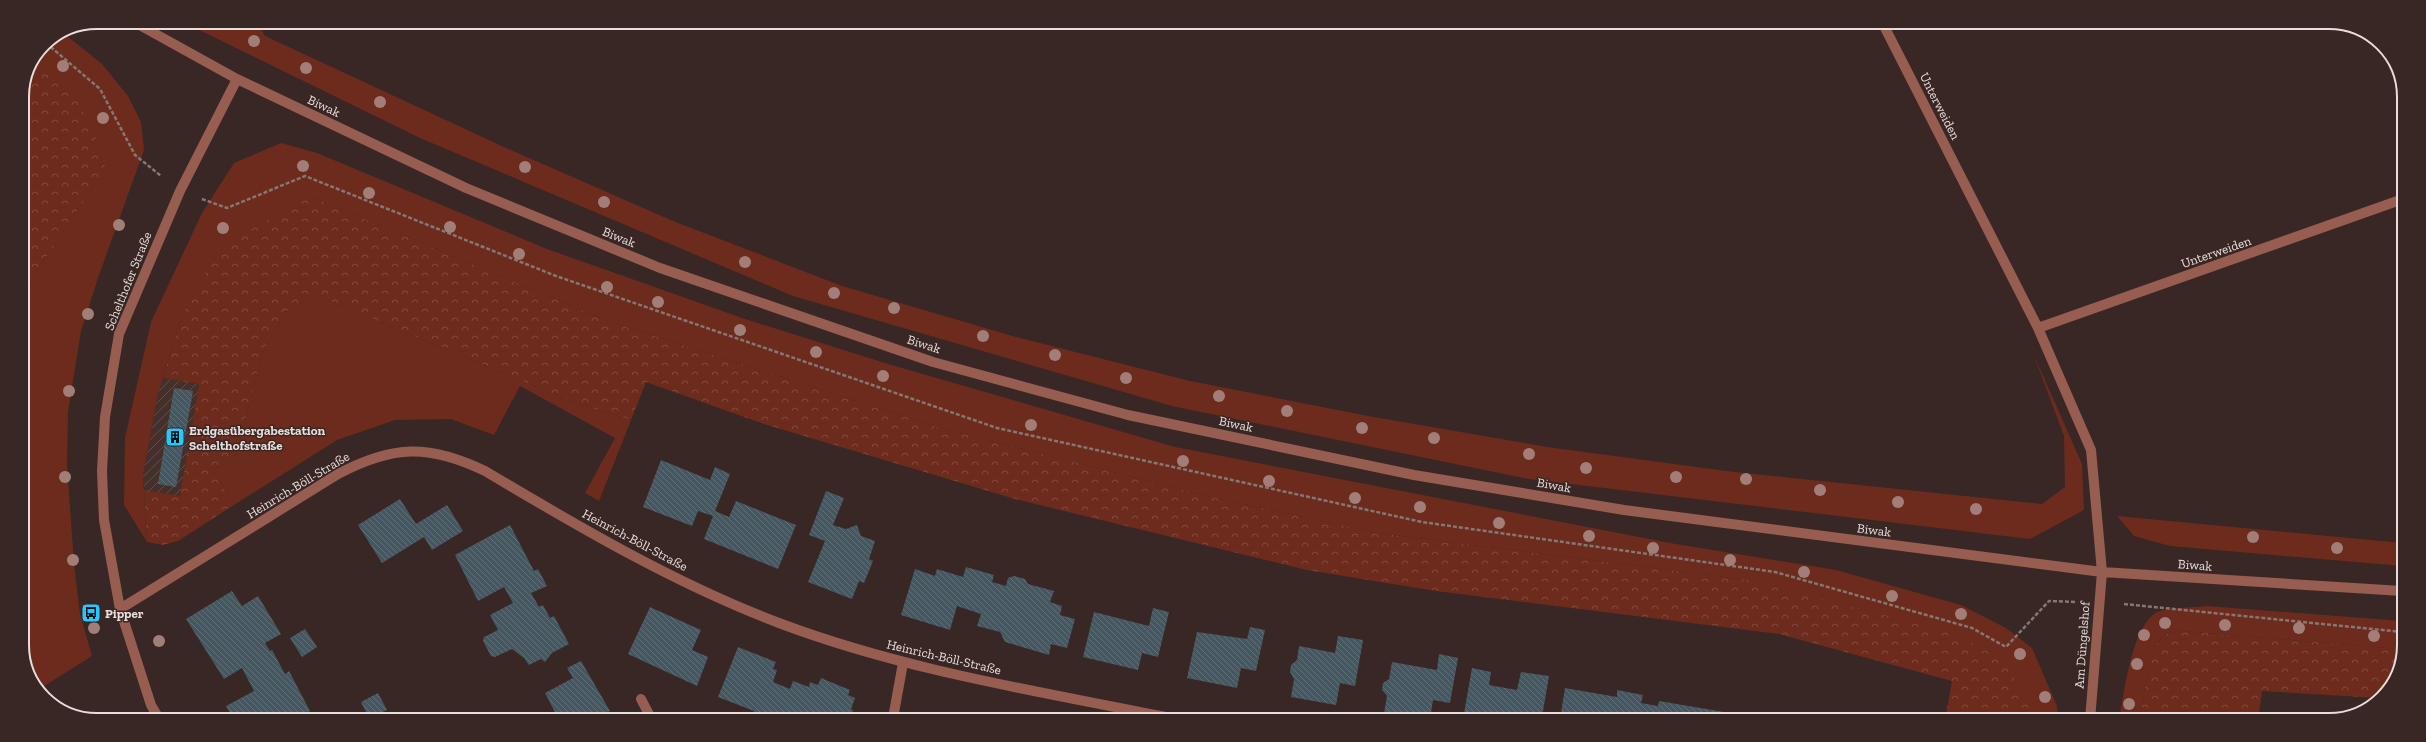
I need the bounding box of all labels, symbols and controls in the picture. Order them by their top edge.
street label: Unterweiden [1917,70,1964,142]
street label: Biwak [305,92,343,120]
street label: Biwak [600,224,638,250]
street label: Schelthofer Straße [101,230,155,332]
street label: Unterweiden [2179,233,2254,271]
street label: Biwak [905,332,943,357]
street label: Biwak [1218,413,1255,435]
place label: Erdgasübergabestation Schelthofstraße [189,423,326,453]
building icon: Erdgasübergabestation Schelthofstraße [164,426,186,448]
street label: Heinrich-Böll-Straße [244,448,352,522]
street label: Biwak [1536,475,1572,495]
street label: Heinrich-Böll-Straße [580,506,690,574]
street label: Biwak [1856,520,1892,540]
street label: Biwak [2177,556,2213,574]
street label: Am Düngelshof [2071,600,2093,689]
bus stop icon: Pipper [80,602,102,624]
place label: Pipper [105,606,144,621]
street label: Heinrich-Böll-Straße [885,637,1003,677]

